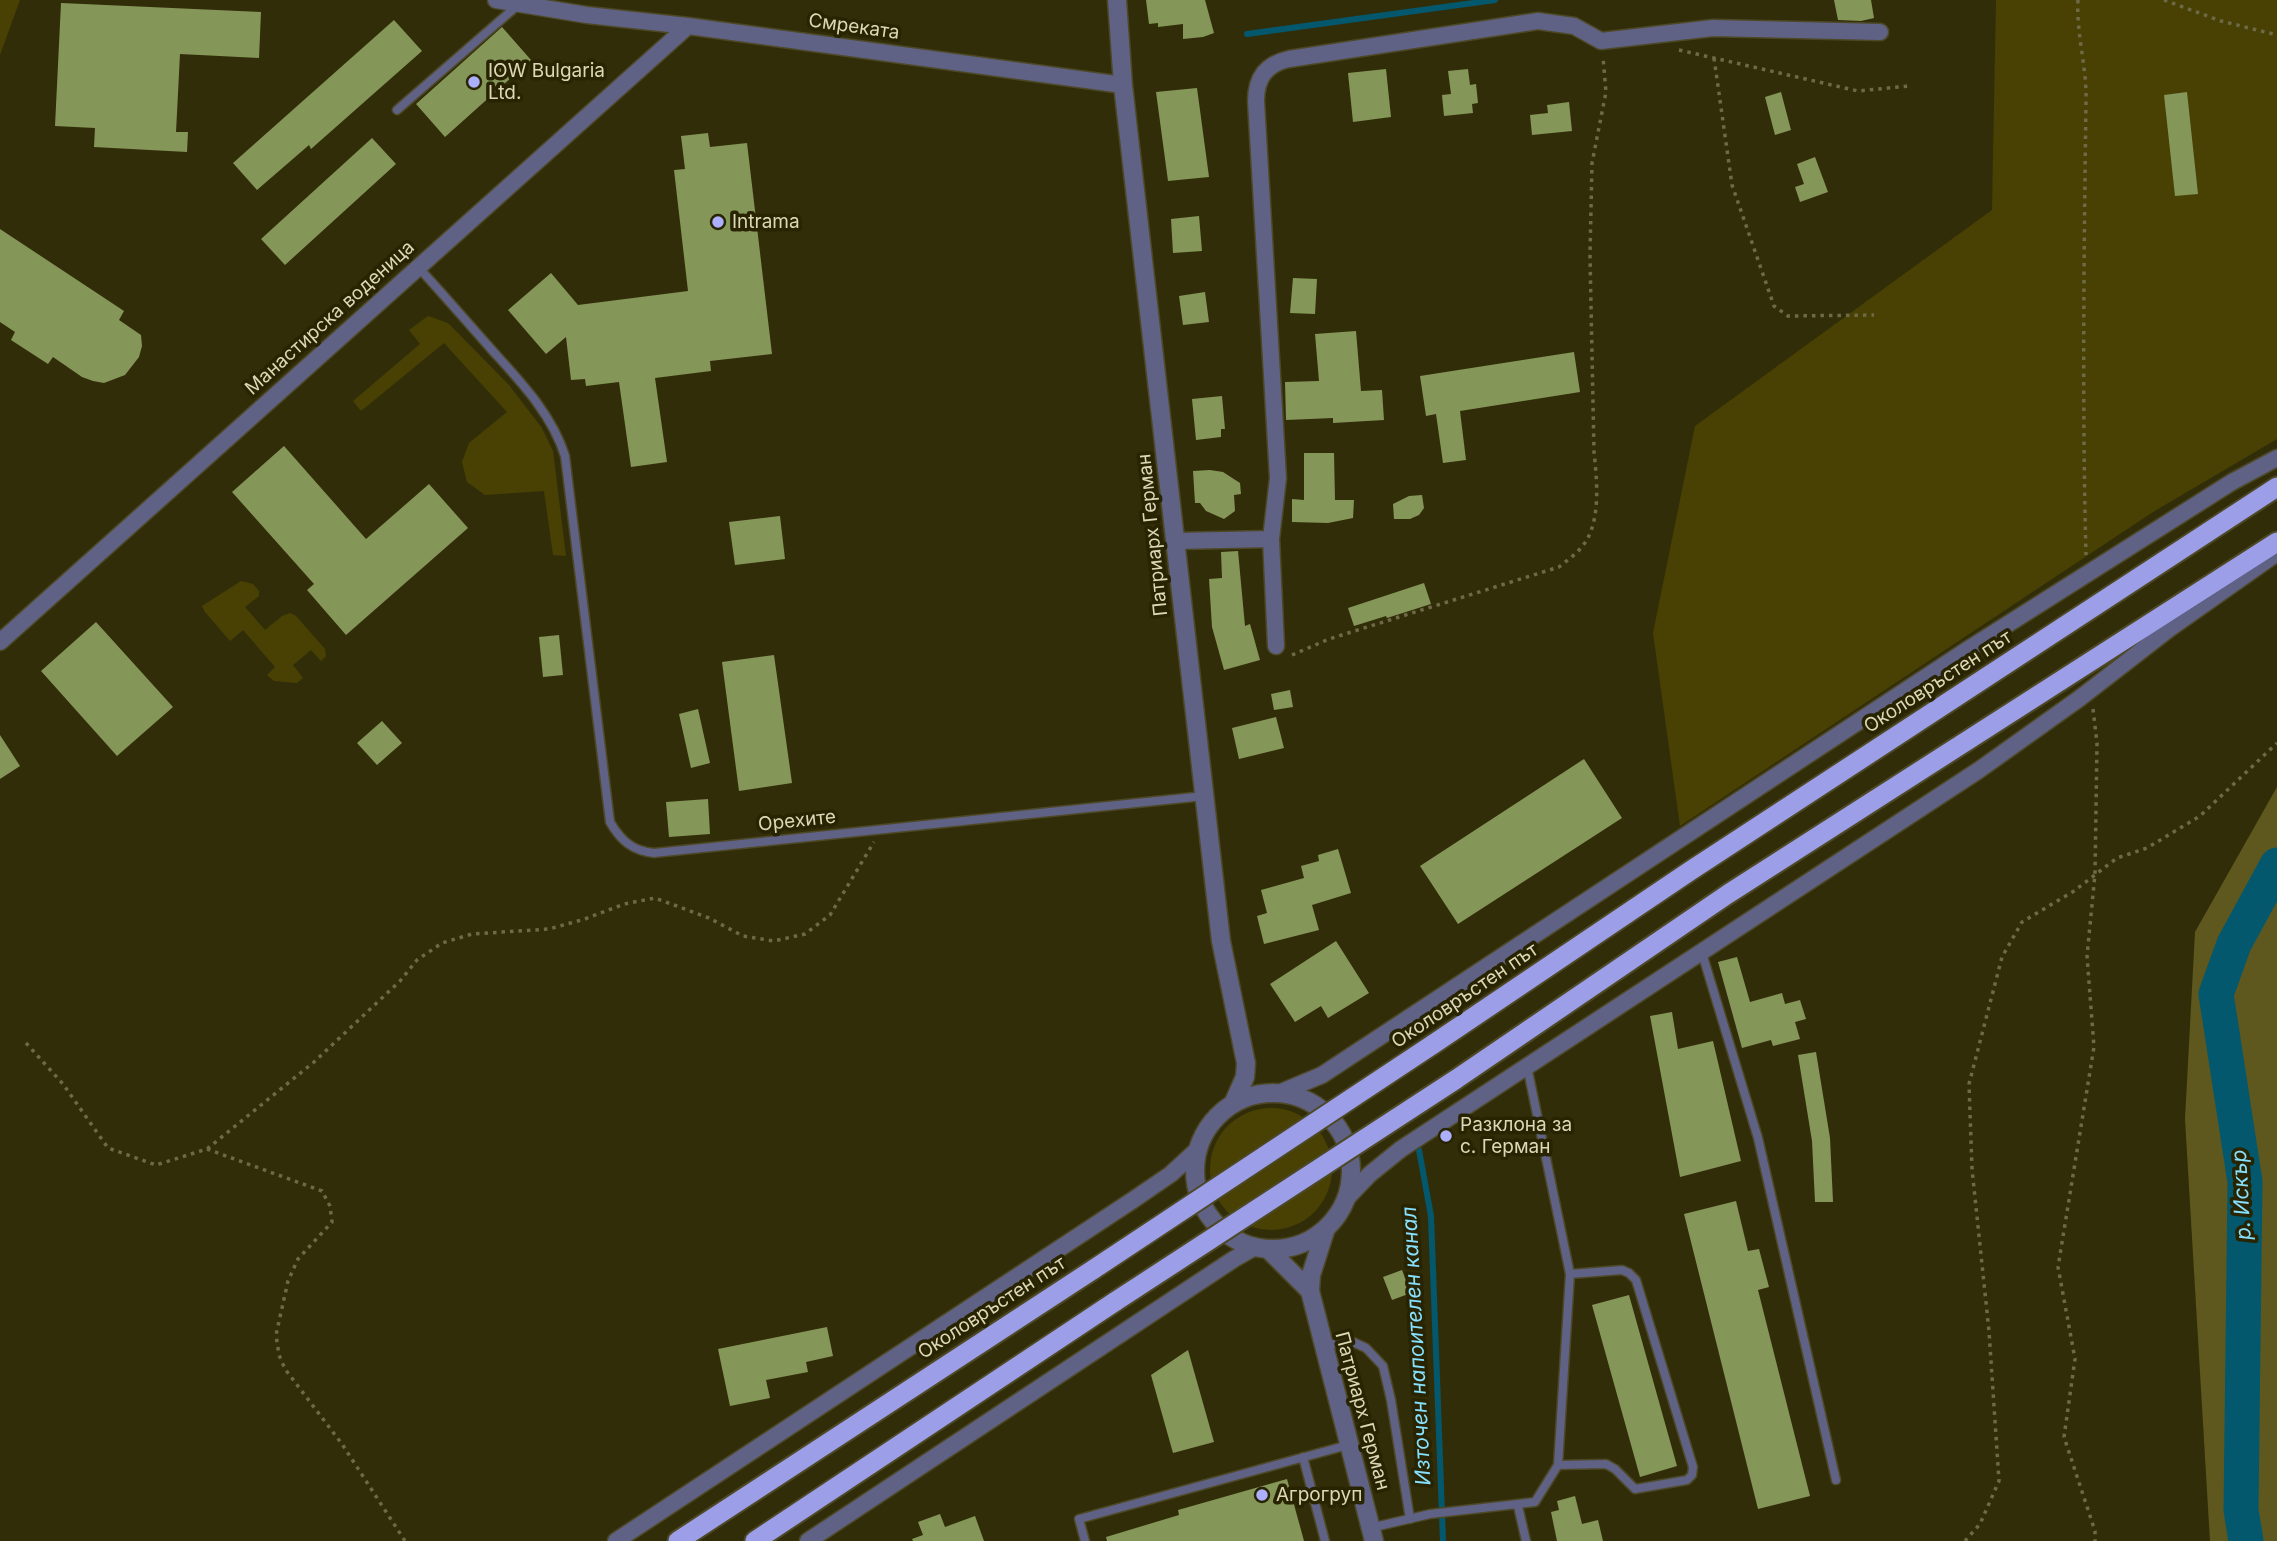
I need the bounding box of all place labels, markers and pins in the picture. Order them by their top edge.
place label: IOW Bulgaria Ltd. [488,60,605,104]
marker: IOW Bulgaria Ltd. [466,74,482,90]
place label: Intrama [732,211,800,233]
marker: Intrama [710,214,726,230]
place label: Разклона за с. Герман [1460,1114,1572,1158]
marker: Разклона за с. Герман [1438,1128,1454,1144]
place label: Агрогруп [1276,1484,1362,1506]
marker: Агрогруп [1254,1487,1270,1503]

